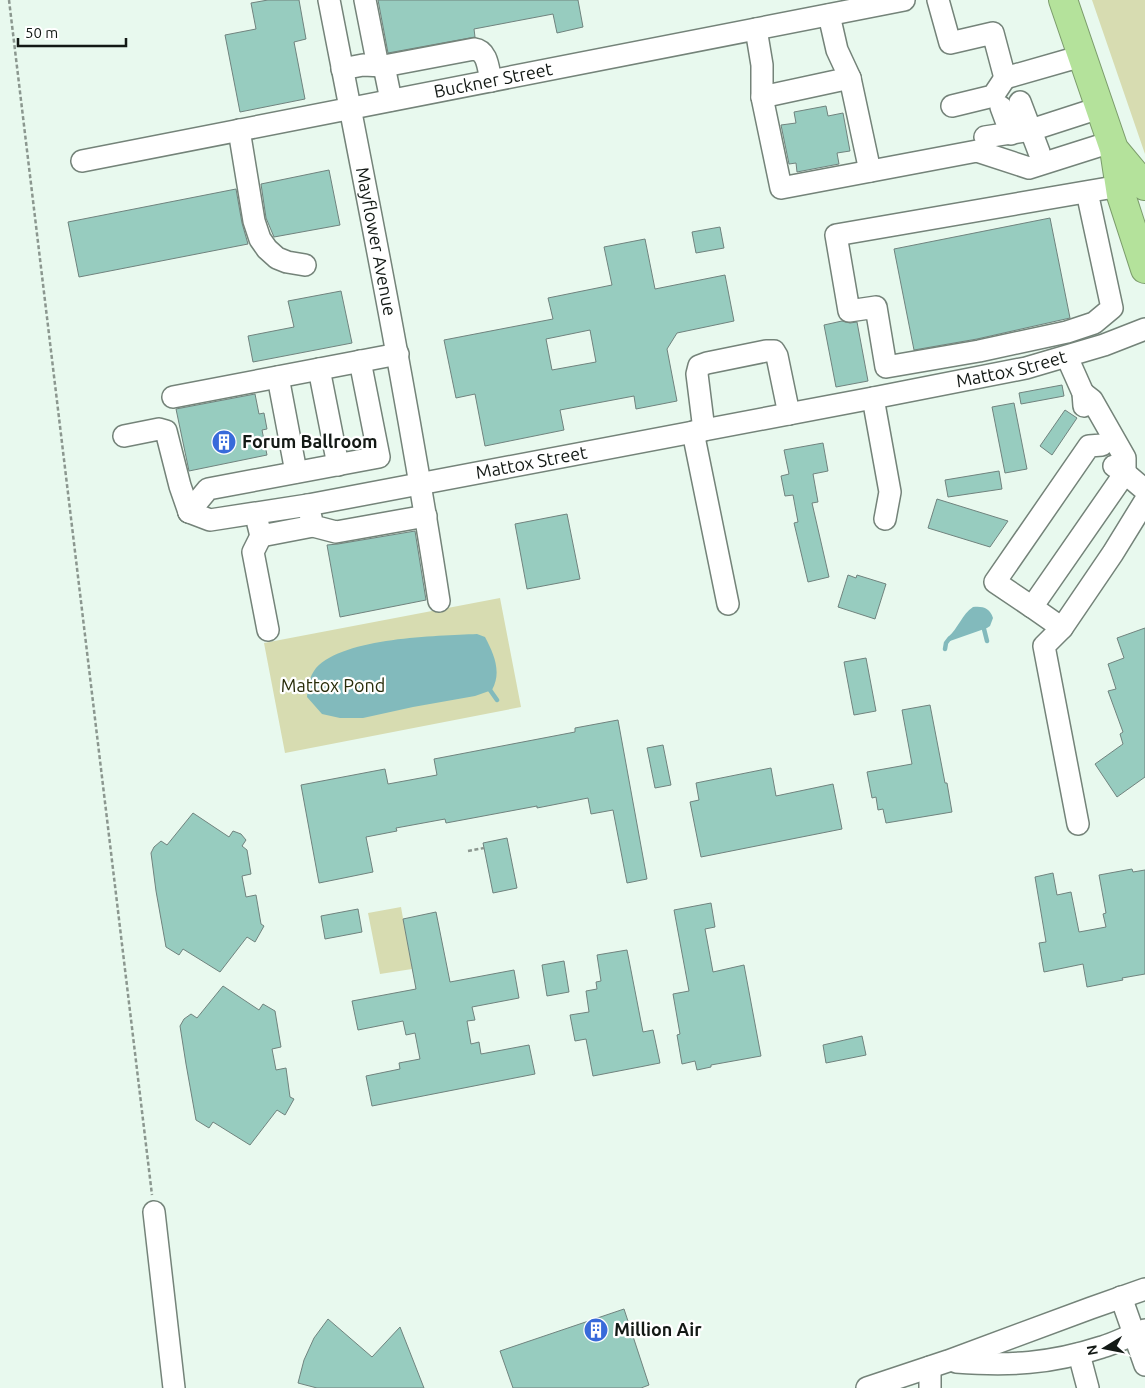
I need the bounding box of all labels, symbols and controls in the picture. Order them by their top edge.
scale bar [18,15,125,47]
text: 50 m [25,24,58,41]
street label: Buckner Street [432,58,554,101]
street label: Mayflower Avenue [353,165,401,317]
street label: Mattox Street [954,346,1069,390]
building icon: Forum Ballroom [211,429,237,455]
place label: Forum Ballroom [242,431,378,451]
street label: Mattox Street [474,441,589,482]
park label: Mattox Pond [281,675,385,695]
building icon: Million Air [583,1317,609,1343]
place label: Million Air [614,1319,702,1339]
north arrow [1080,1323,1130,1373]
text: N [1083,1344,1101,1357]

